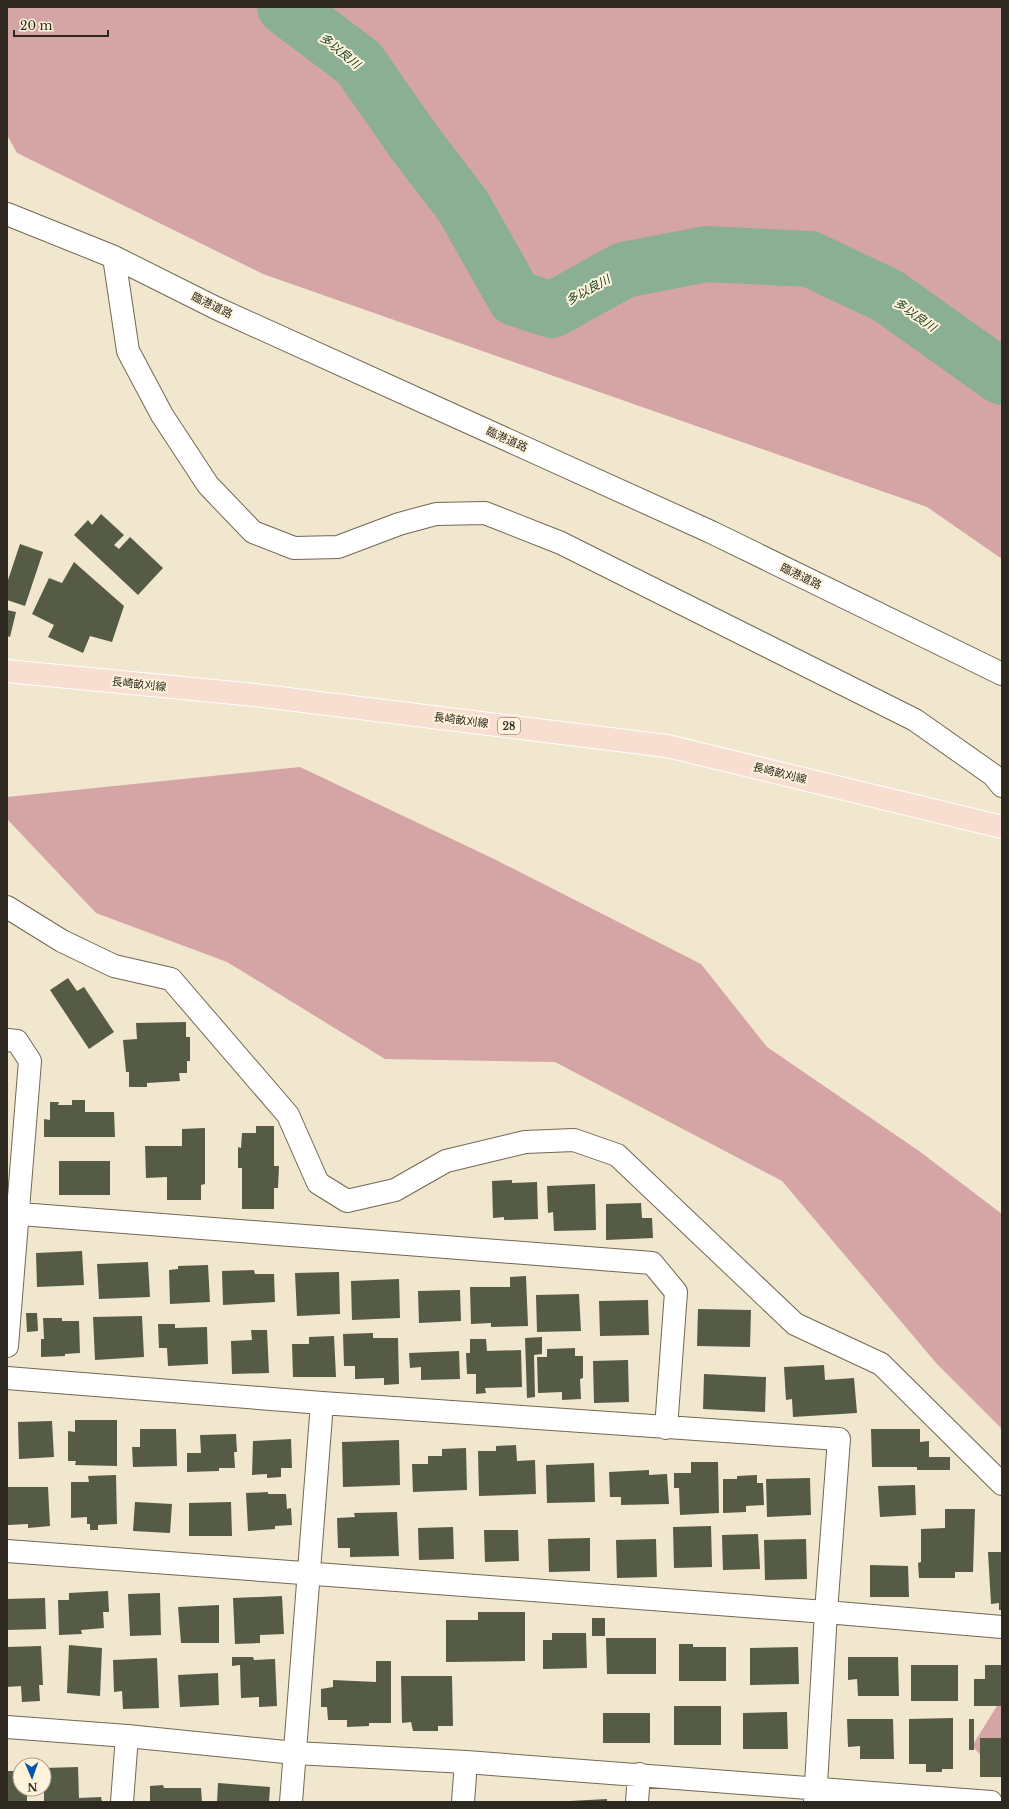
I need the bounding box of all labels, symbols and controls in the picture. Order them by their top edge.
scale bar [14,12,108,38]
text: 20 m [20,18,52,33]
water label: 多以良川 [317,30,365,73]
water label: 多以良川 [563,270,614,308]
street label: 臨港道路 [189,289,235,321]
water label: 多以良川 [891,295,941,336]
street label: 臨港道路 [484,424,530,454]
street label: 臨港道路 [778,560,824,592]
street label: 長崎畝刈線 [111,674,167,694]
street label: 長崎畝刈線 [433,710,489,730]
road number: 28 [498,718,520,734]
street label: 長崎畝刈線 [752,760,808,786]
north arrow [12,1757,52,1797]
text: N [26,1780,38,1794]

